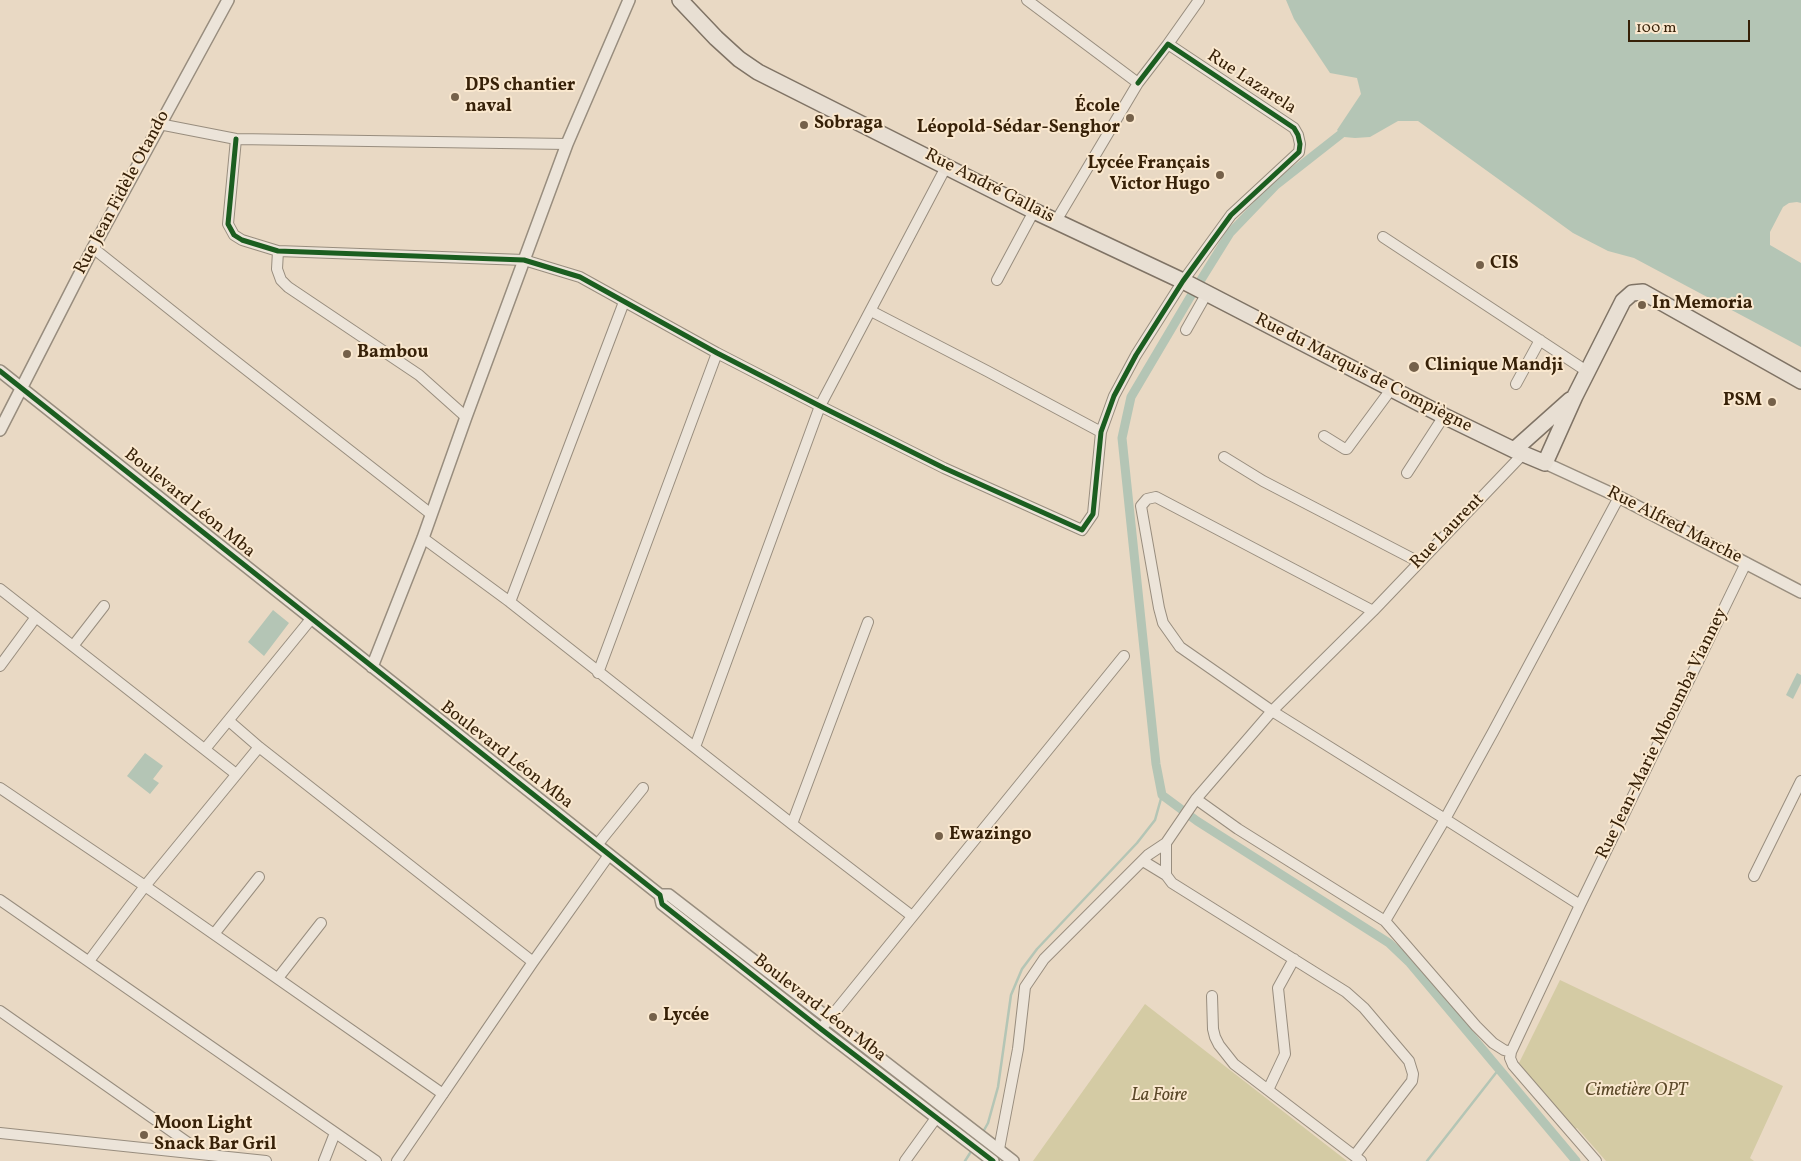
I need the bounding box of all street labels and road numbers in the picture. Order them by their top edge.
street label: Rue Lazarela [1202,46,1300,120]
street label: Rue Jean Fidèle Otando [71,107,175,279]
street label: Rue André Gallais [920,145,1058,229]
street label: Rue du Marquis de Compiègne [1251,310,1475,438]
street label: Boulevard Léon Mba [119,444,259,564]
street label: Rue Alfred Marche [1603,483,1745,569]
street label: Rue Laurent [1407,490,1489,574]
street label: Rue Jean-Marie Mboumba Vianney [1593,605,1733,863]
street label: Boulevard Léon Mba [435,697,577,815]
street label: Boulevard Léon Mba [748,950,890,1068]

